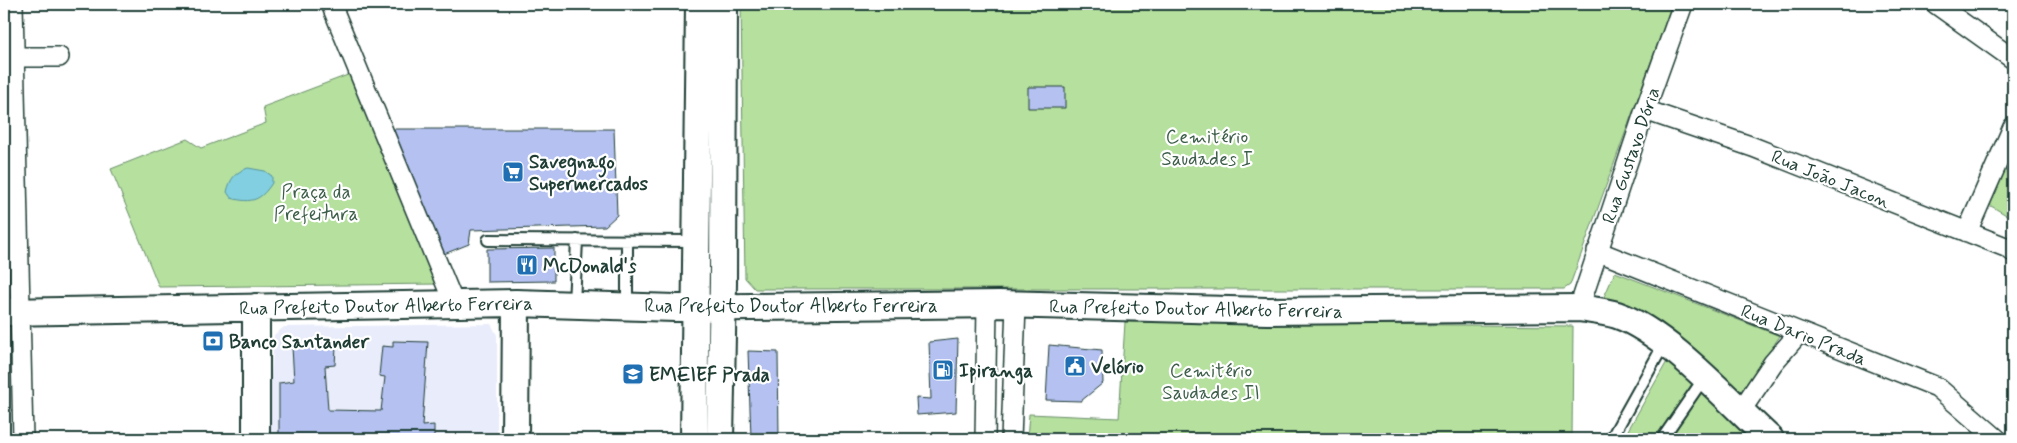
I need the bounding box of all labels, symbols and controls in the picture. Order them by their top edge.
street label: Rua Gustavo Dória [1596,84,1666,227]
park label: Cemitério Saudades I [1161,125,1253,172]
street label: Rua João Jacon [1767,144,1894,215]
place label: Savegnago Supermercados [529,150,648,197]
supermarket icon: Savegnago Supermercados [501,160,525,184]
park label: Praça da Prefeitura [274,180,358,227]
restaurant icon: McDonald's [515,253,539,277]
place label: McDonald's [543,254,637,279]
street label: Rua Prefeito Doutor Alberto Ferreira [239,291,533,322]
street label: Rua Prefeito Doutor Alberto Ferreira [644,294,938,319]
street label: Rua Prefeito Doutor Alberto Ferreira [1049,294,1343,325]
street label: Rua Dario Prada [1737,299,1870,372]
bank icon: Banco Santander [201,329,225,353]
place label: Banco Santander [229,330,370,355]
public building icon: Velório [1063,354,1087,378]
place label: Velório [1091,355,1144,380]
fuel station icon: Ipiranga [931,358,955,382]
place label: Ipiranga [959,359,1033,385]
park label: Cemitério Saudades II [1162,359,1260,406]
school or university icon: EMEIEF Prada [621,362,645,386]
place label: EMEIEF Prada [649,363,770,388]

